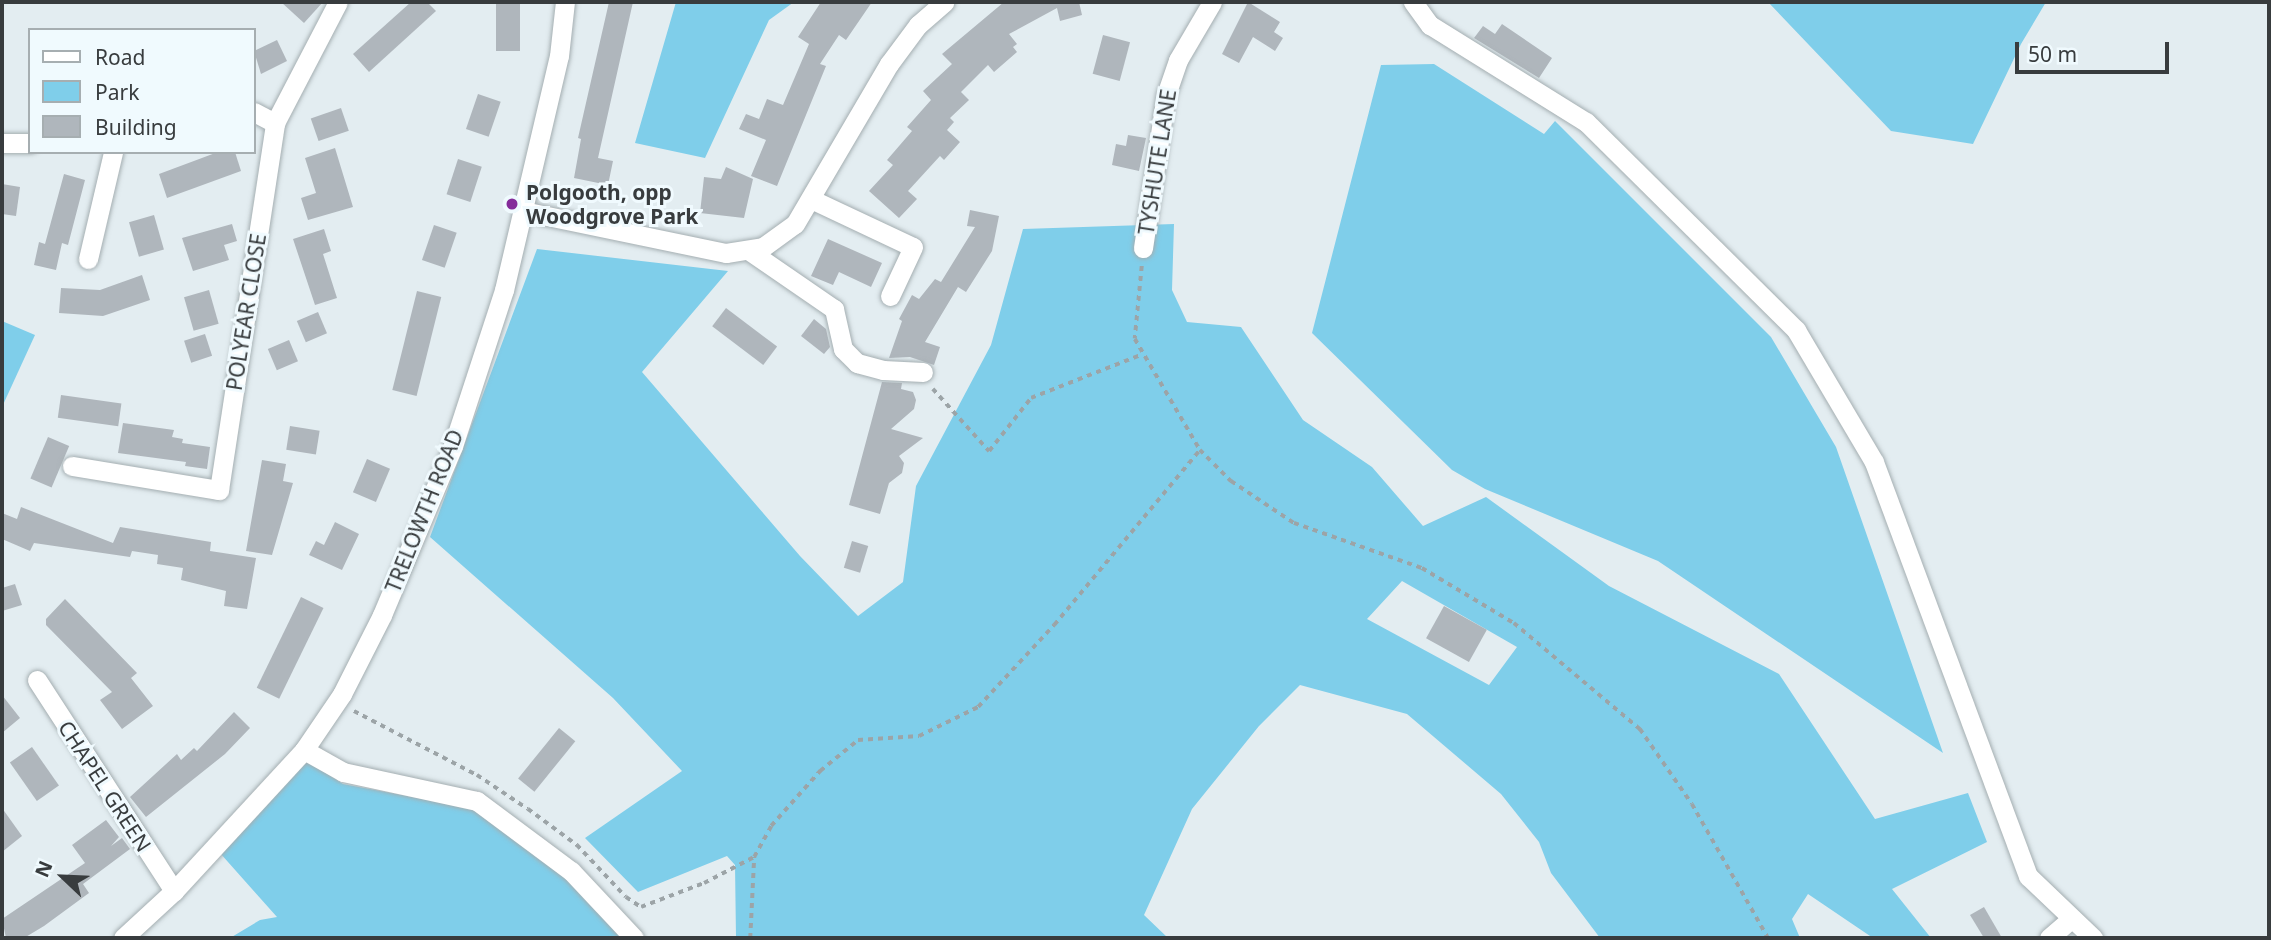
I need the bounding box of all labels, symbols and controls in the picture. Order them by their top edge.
legend [28,28,256,154]
scale bar [2019,28,2173,72]
text: 50 m [2028,40,2077,68]
text: Road [95,43,145,71]
text: Park [95,78,139,106]
street label: TYSHUTE LANE [1133,87,1181,237]
text: Building [95,113,177,141]
place label: Polgooth, opp Woodgrove Park [526,179,698,229]
marker: Polgooth, opp Woodgrove Park [504,196,520,212]
street label: POLYEAR CLOSE [221,232,271,392]
street label: TRELOWTH ROAD [380,426,468,596]
street label: CHAPEL GREEN [53,716,157,856]
north arrow [28,842,98,912]
text: N [29,857,59,881]

